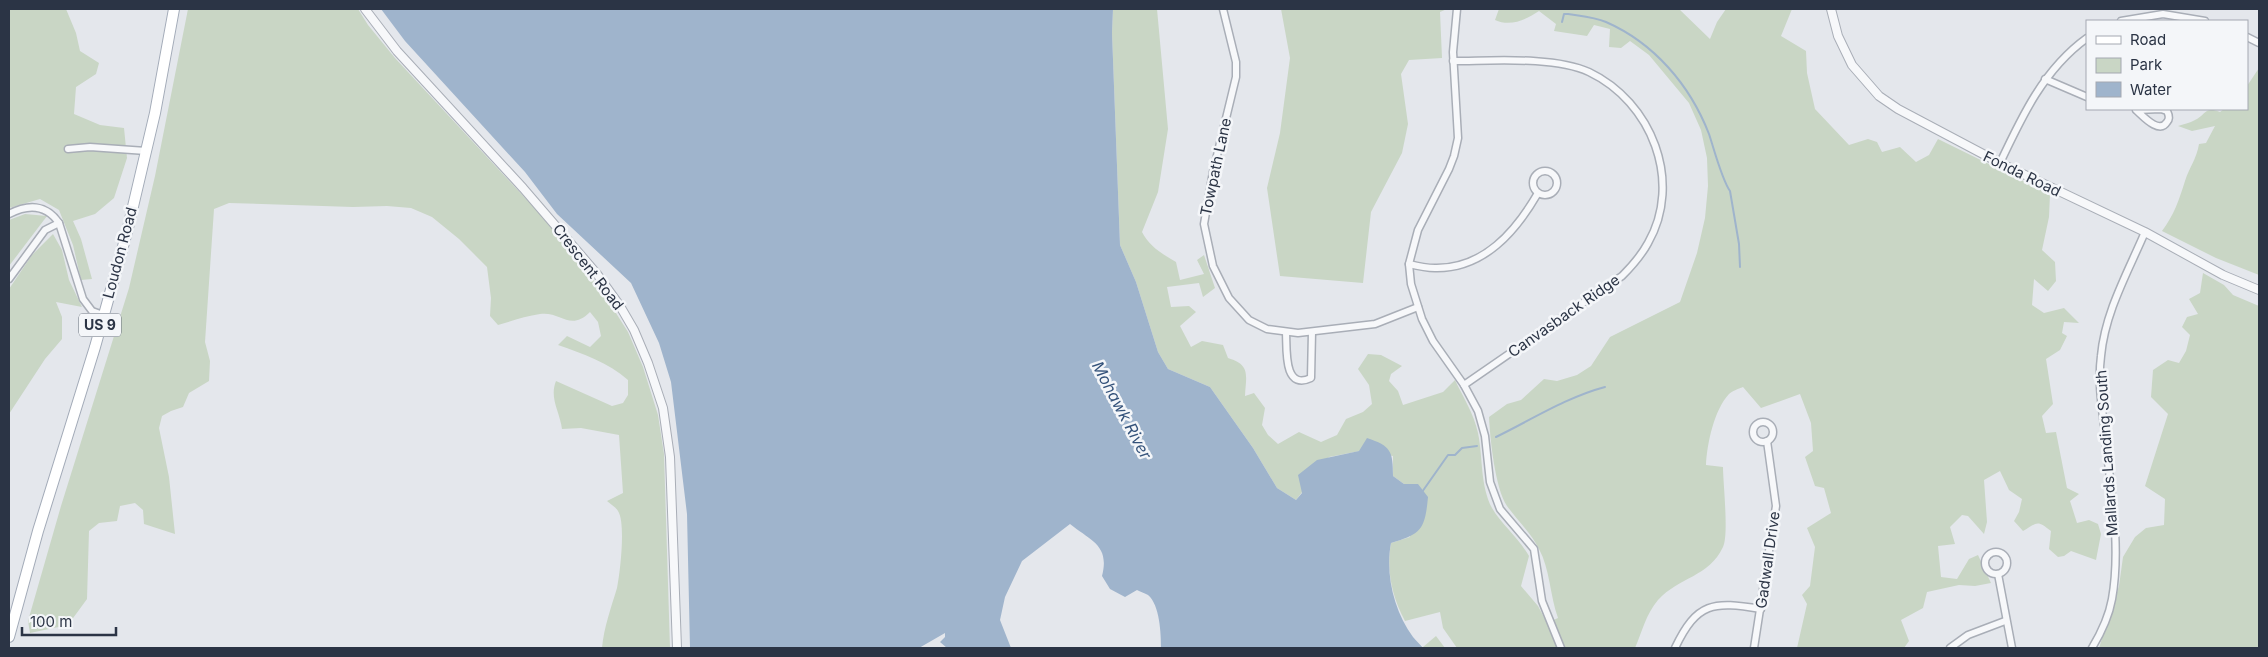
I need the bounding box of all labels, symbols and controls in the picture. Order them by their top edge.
legend [2086,20,2248,110]
text: Road [2130,30,2166,49]
text: Park [2130,55,2163,74]
text: Water [2130,80,2172,99]
street label: Towpath Lane [1196,116,1235,218]
street label: Fonda Road [1980,147,2064,201]
street label: Loudon Road [98,205,141,301]
street label: Crescent Road [549,220,628,314]
street label: Canvasback Ridge [1504,270,1623,361]
road number: US 9 [79,314,121,336]
water label: Mohawk River [1088,358,1157,463]
street label: Mallards Landing South [2091,369,2122,537]
street label: Gadwall Drive [1751,510,1784,610]
scale bar [22,604,116,636]
text: 100 m [30,612,72,631]

